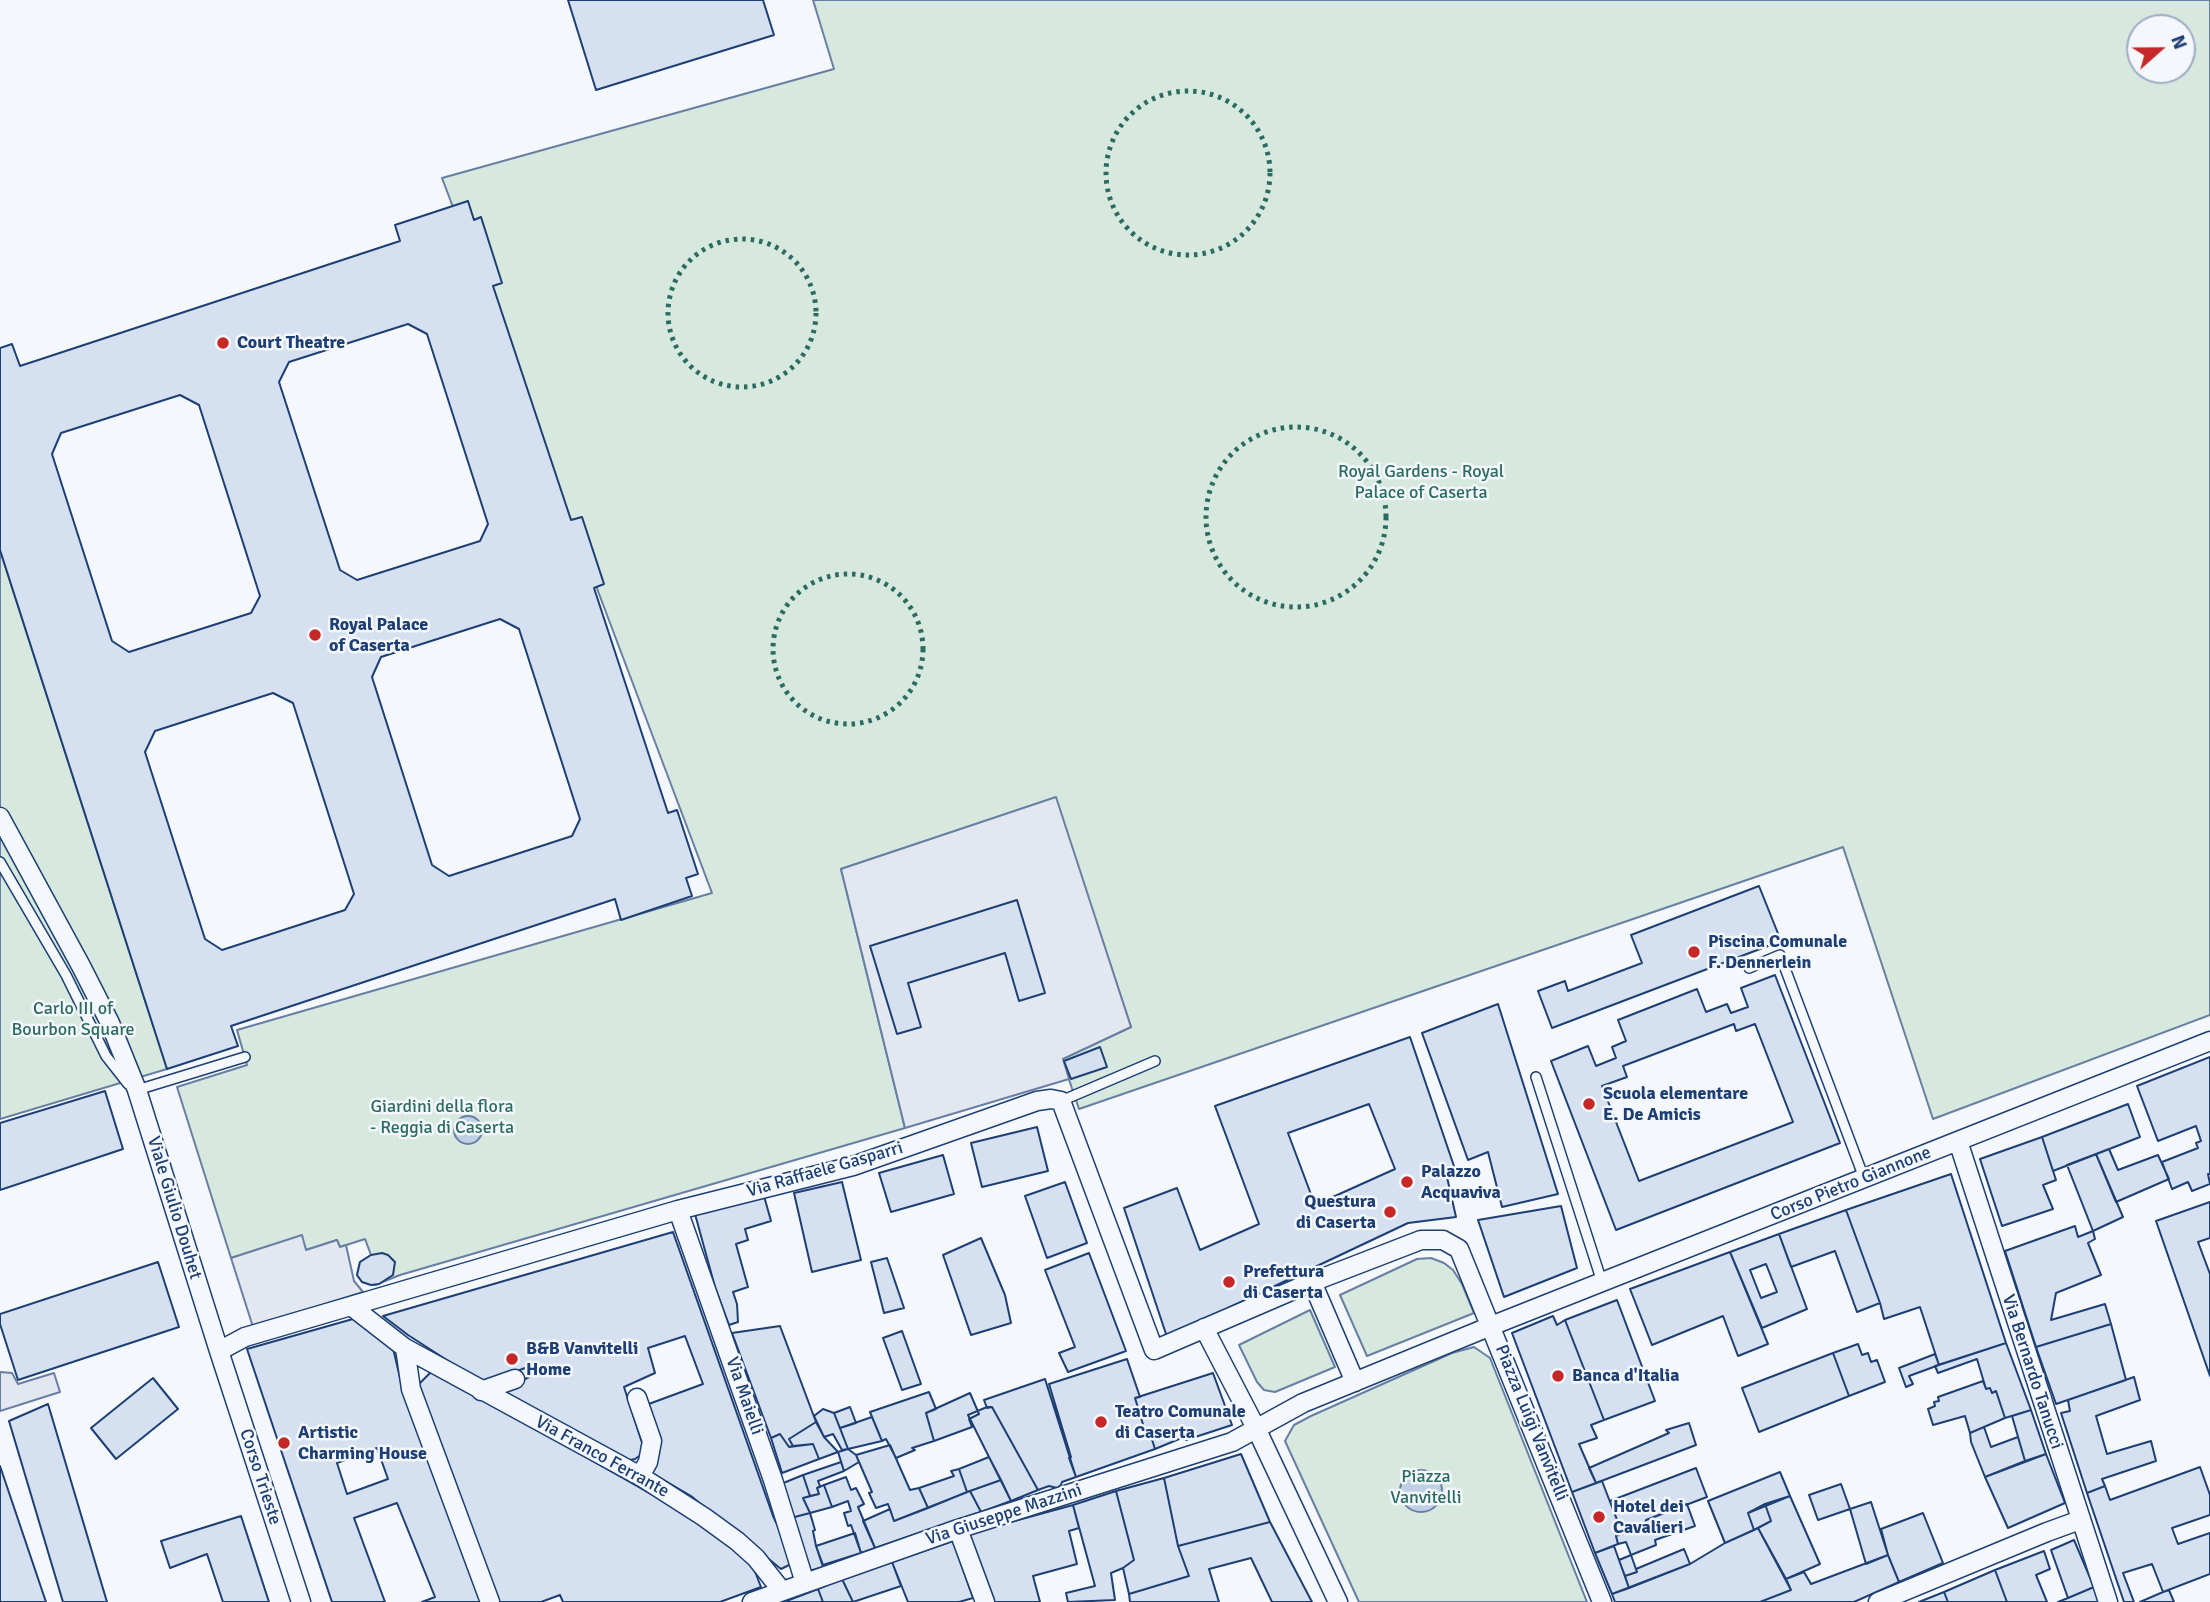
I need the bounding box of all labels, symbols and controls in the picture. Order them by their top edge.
north arrow [2126,14,2196,84]
text: N [2165,32,2192,53]
place label: Court Theatre [237,332,345,354]
marker: Court Theatre [215,335,231,351]
park label: Royal Gardens - Royal Palace of Caserta [1338,461,1504,504]
place label: Royal Palace of Caserta [329,614,428,656]
marker: Royal Palace of Caserta [307,627,323,643]
place label: Piscina Comunale F. Dennerlein [1708,931,1847,974]
marker: Piscina Comunale F. Dennerlein [1686,944,1702,960]
park label: Carlo III of Bourbon Square [11,998,135,1040]
place label: Scuola elementare E. De Amicis [1603,1083,1748,1126]
park label: Giardini della flora - Reggia di Caserta [370,1096,514,1138]
marker: Scuola elementare E. De Amicis [1581,1096,1597,1112]
street label: Viale Giulio Douhet [142,1134,206,1282]
street label: Via Raffaele Gasparri [744,1137,906,1203]
street label: Corso Pietro Giannone [1768,1142,1934,1226]
place label: Palazzo Acquaviva [1421,1161,1501,1204]
marker: Palazzo Acquaviva [1399,1174,1415,1190]
place label: Questura di Caserta [1296,1191,1376,1234]
marker: Questura di Caserta [1382,1204,1398,1220]
place label: Prefettura di Caserta [1243,1261,1324,1304]
marker: Prefettura di Caserta [1221,1274,1237,1290]
street label: Via Bernardo Tanucci [1997,1292,2067,1452]
place label: B&B Vanvitelli Home [526,1338,638,1380]
street label: Piazza Luigi Vanvitelli [1490,1342,1572,1504]
marker: B&B Vanvitelli Home [504,1351,520,1367]
street label: Via Maielli [721,1354,767,1438]
place label: Banca d'Italia [1572,1365,1679,1387]
marker: Banca d'Italia [1550,1368,1566,1384]
place label: Teatro Comunale di Caserta [1115,1401,1246,1444]
street label: Via Franco Ferrante [531,1411,673,1503]
marker: Teatro Comunale di Caserta [1093,1414,1109,1430]
place label: Artistic Charming House [298,1422,427,1464]
street label: Corso Trieste [234,1426,286,1528]
marker: Artistic Charming House [276,1435,292,1451]
park label: Piazza Vanvitelli [1390,1466,1462,1508]
street label: Via Giuseppe Mazzini [923,1480,1085,1550]
place label: Hotel dei Cavalieri [1613,1496,1684,1538]
marker: Hotel dei Cavalieri [1591,1509,1607,1525]

